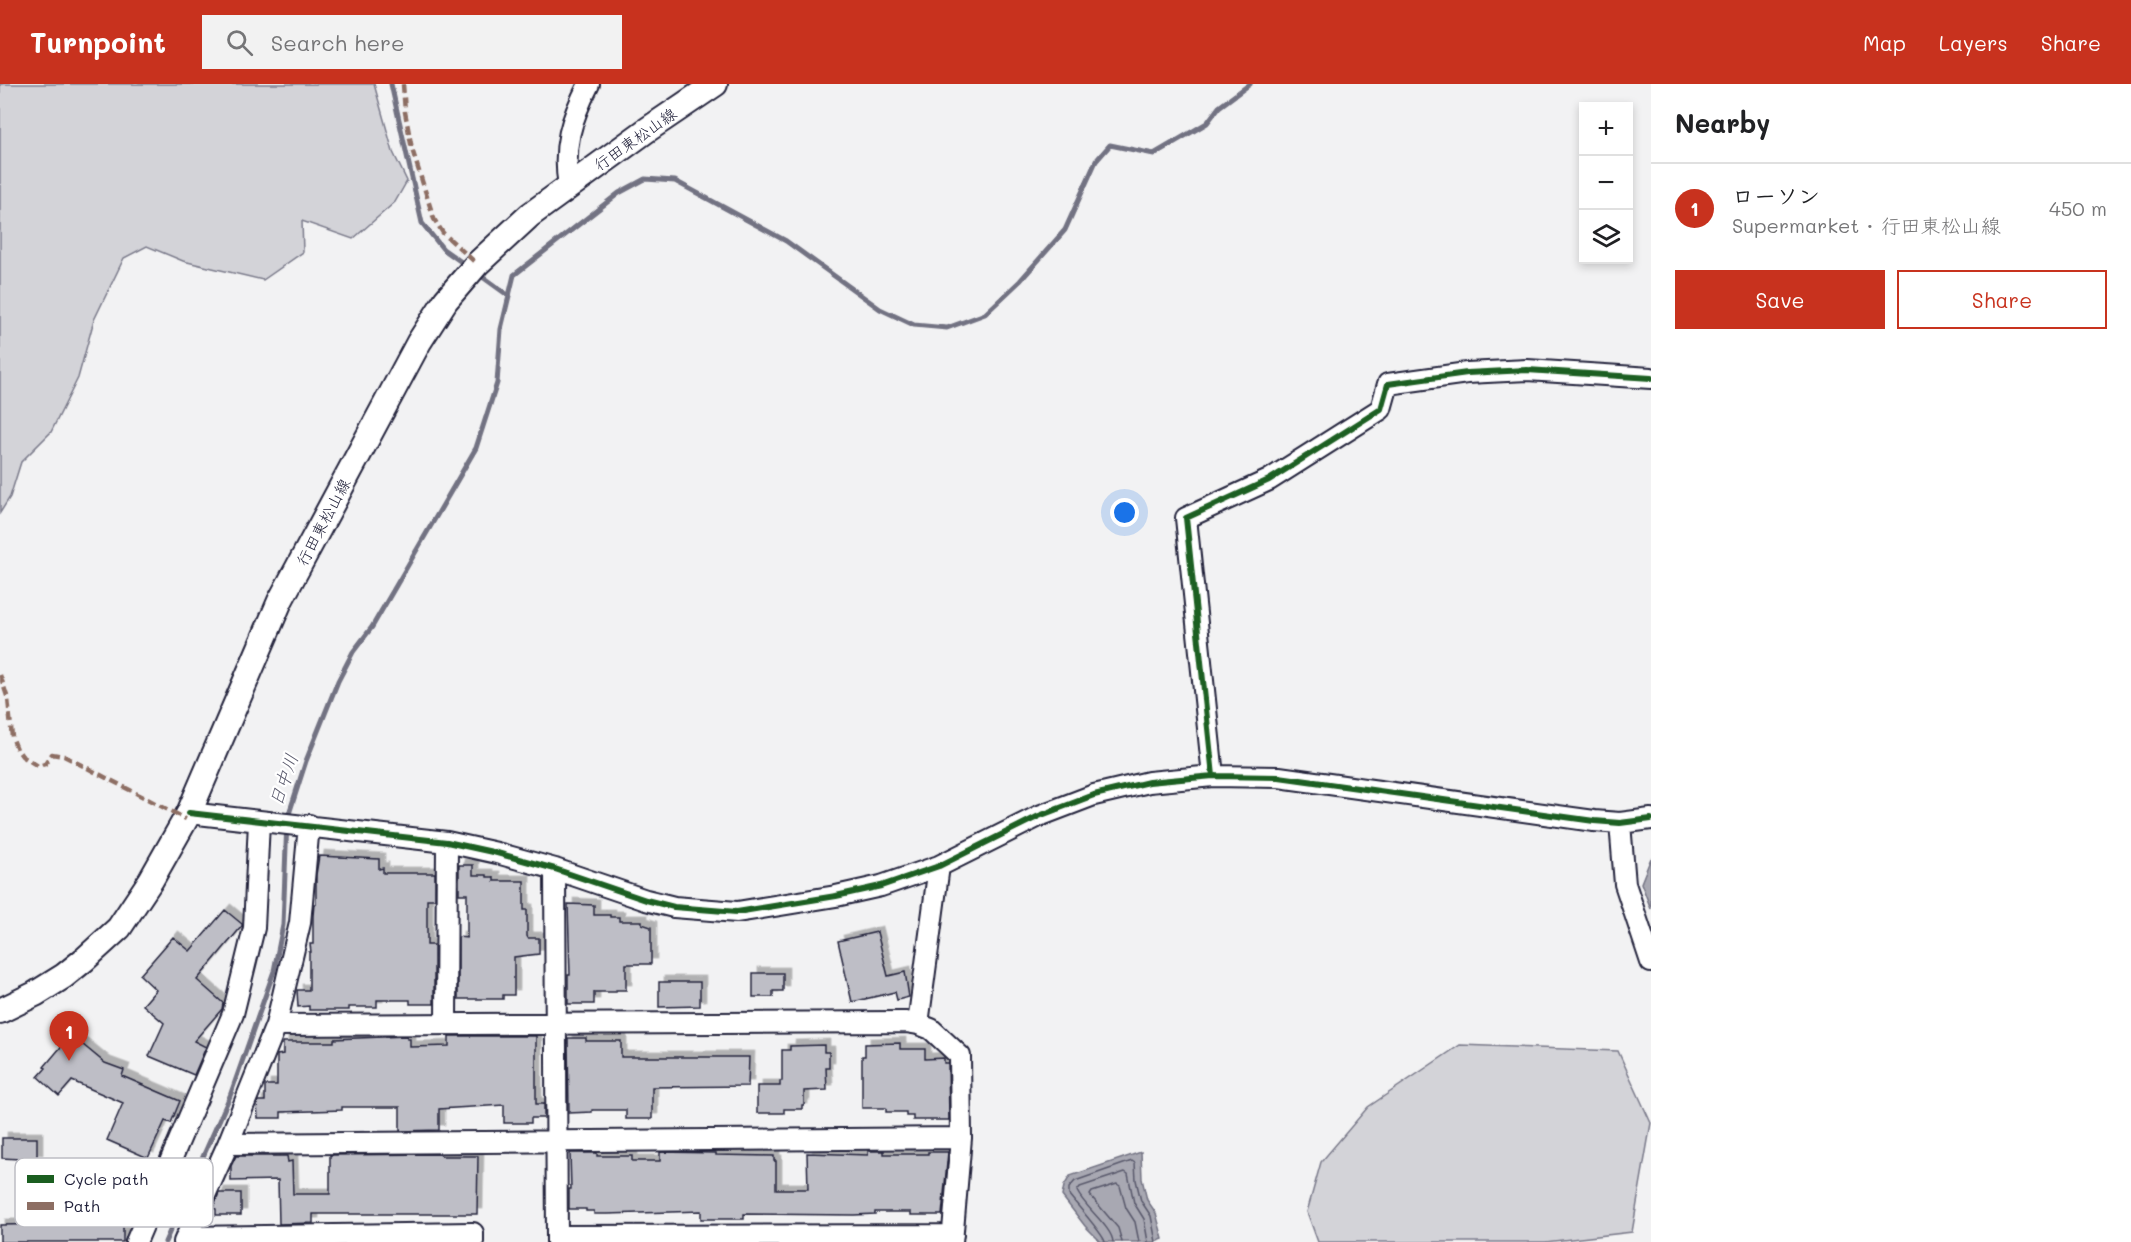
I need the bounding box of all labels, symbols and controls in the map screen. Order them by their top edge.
search box [202,15,622,69]
text: Turnpoint [30,24,166,60]
icon: search [223,26,256,59]
text: Search here [271,28,405,57]
text: Map [1863,29,1906,56]
text: Layers [1939,29,2008,56]
text: Share [2041,29,2101,56]
street label: 行田東松山線 [589,102,680,175]
map controls [1579,102,1633,264]
button: + [1579,102,1633,156]
text: Nearby [1675,106,1770,140]
button: − [1579,156,1633,210]
text: ローソン [1732,181,1820,210]
text: 1 [1690,195,1699,221]
text: 450 m [2049,195,2107,221]
button: layers [1579,210,1633,264]
text: Supermarket · 行田東松山線 [1732,212,2001,238]
button: Save [1675,270,1885,329]
button: Share [1897,270,2107,329]
street label: 行田東松山線 [291,474,354,569]
your location [1110,498,1139,527]
water label: 日中川 [263,750,303,809]
pin: 1 [50,1012,88,1061]
legend [15,1158,213,1227]
text: Cycle path [64,1168,148,1189]
text: Path [64,1195,100,1216]

